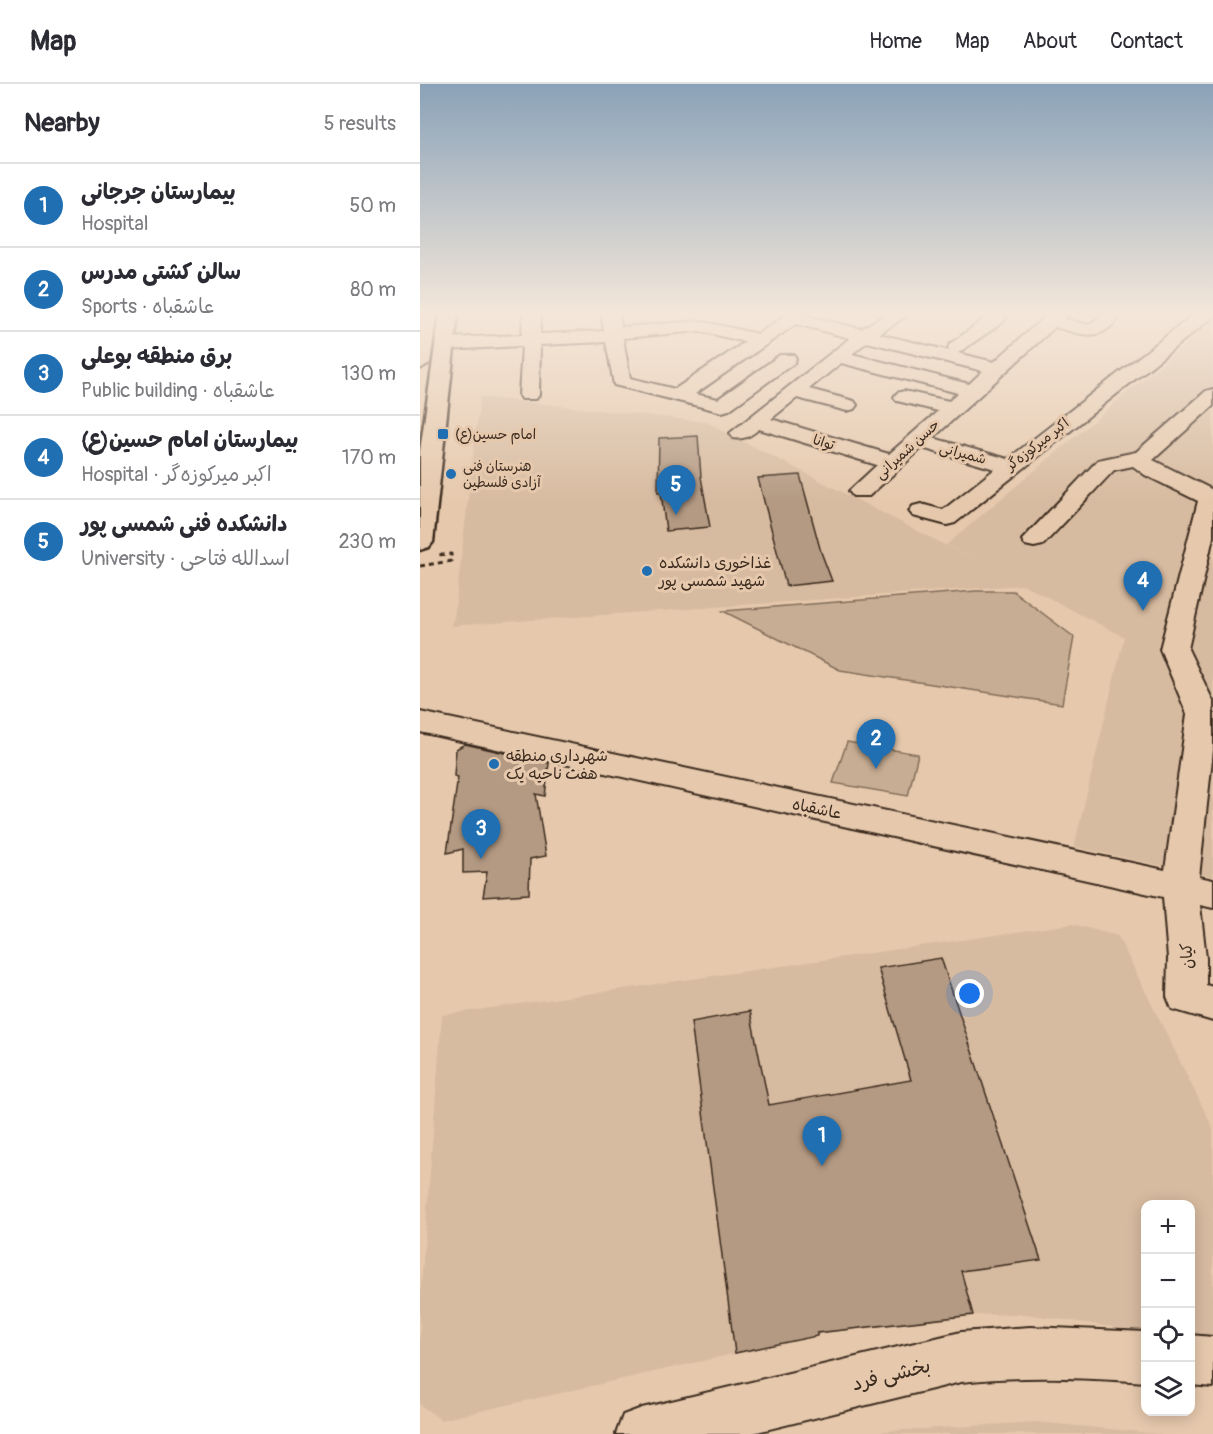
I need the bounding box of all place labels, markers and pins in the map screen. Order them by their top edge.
place label: امام حسين(ع) [455,426,536,445]
marker: امام حسين(ع) [436,427,450,441]
place label: هنرستان فنی آزادی فلسطین [463,458,541,491]
pin: 5 [656,466,696,515]
marker: هنرستان فنی آزادی فلسطین [444,467,458,481]
place label: غذاخوری دانشکده شهید شمسی پور [657,553,771,591]
pin: 4 [1124,562,1162,611]
marker: غذاخوری دانشکده شهید شمسی پور [640,564,654,578]
pin: 2 [856,720,896,769]
place label: شهرداری منطقه هفت ناحیه یک [506,746,608,784]
marker: شهرداری منطقه هفت ناحیه یک [487,757,501,771]
pin: 3 [462,810,500,859]
pin: 1 [802,1116,842,1166]

